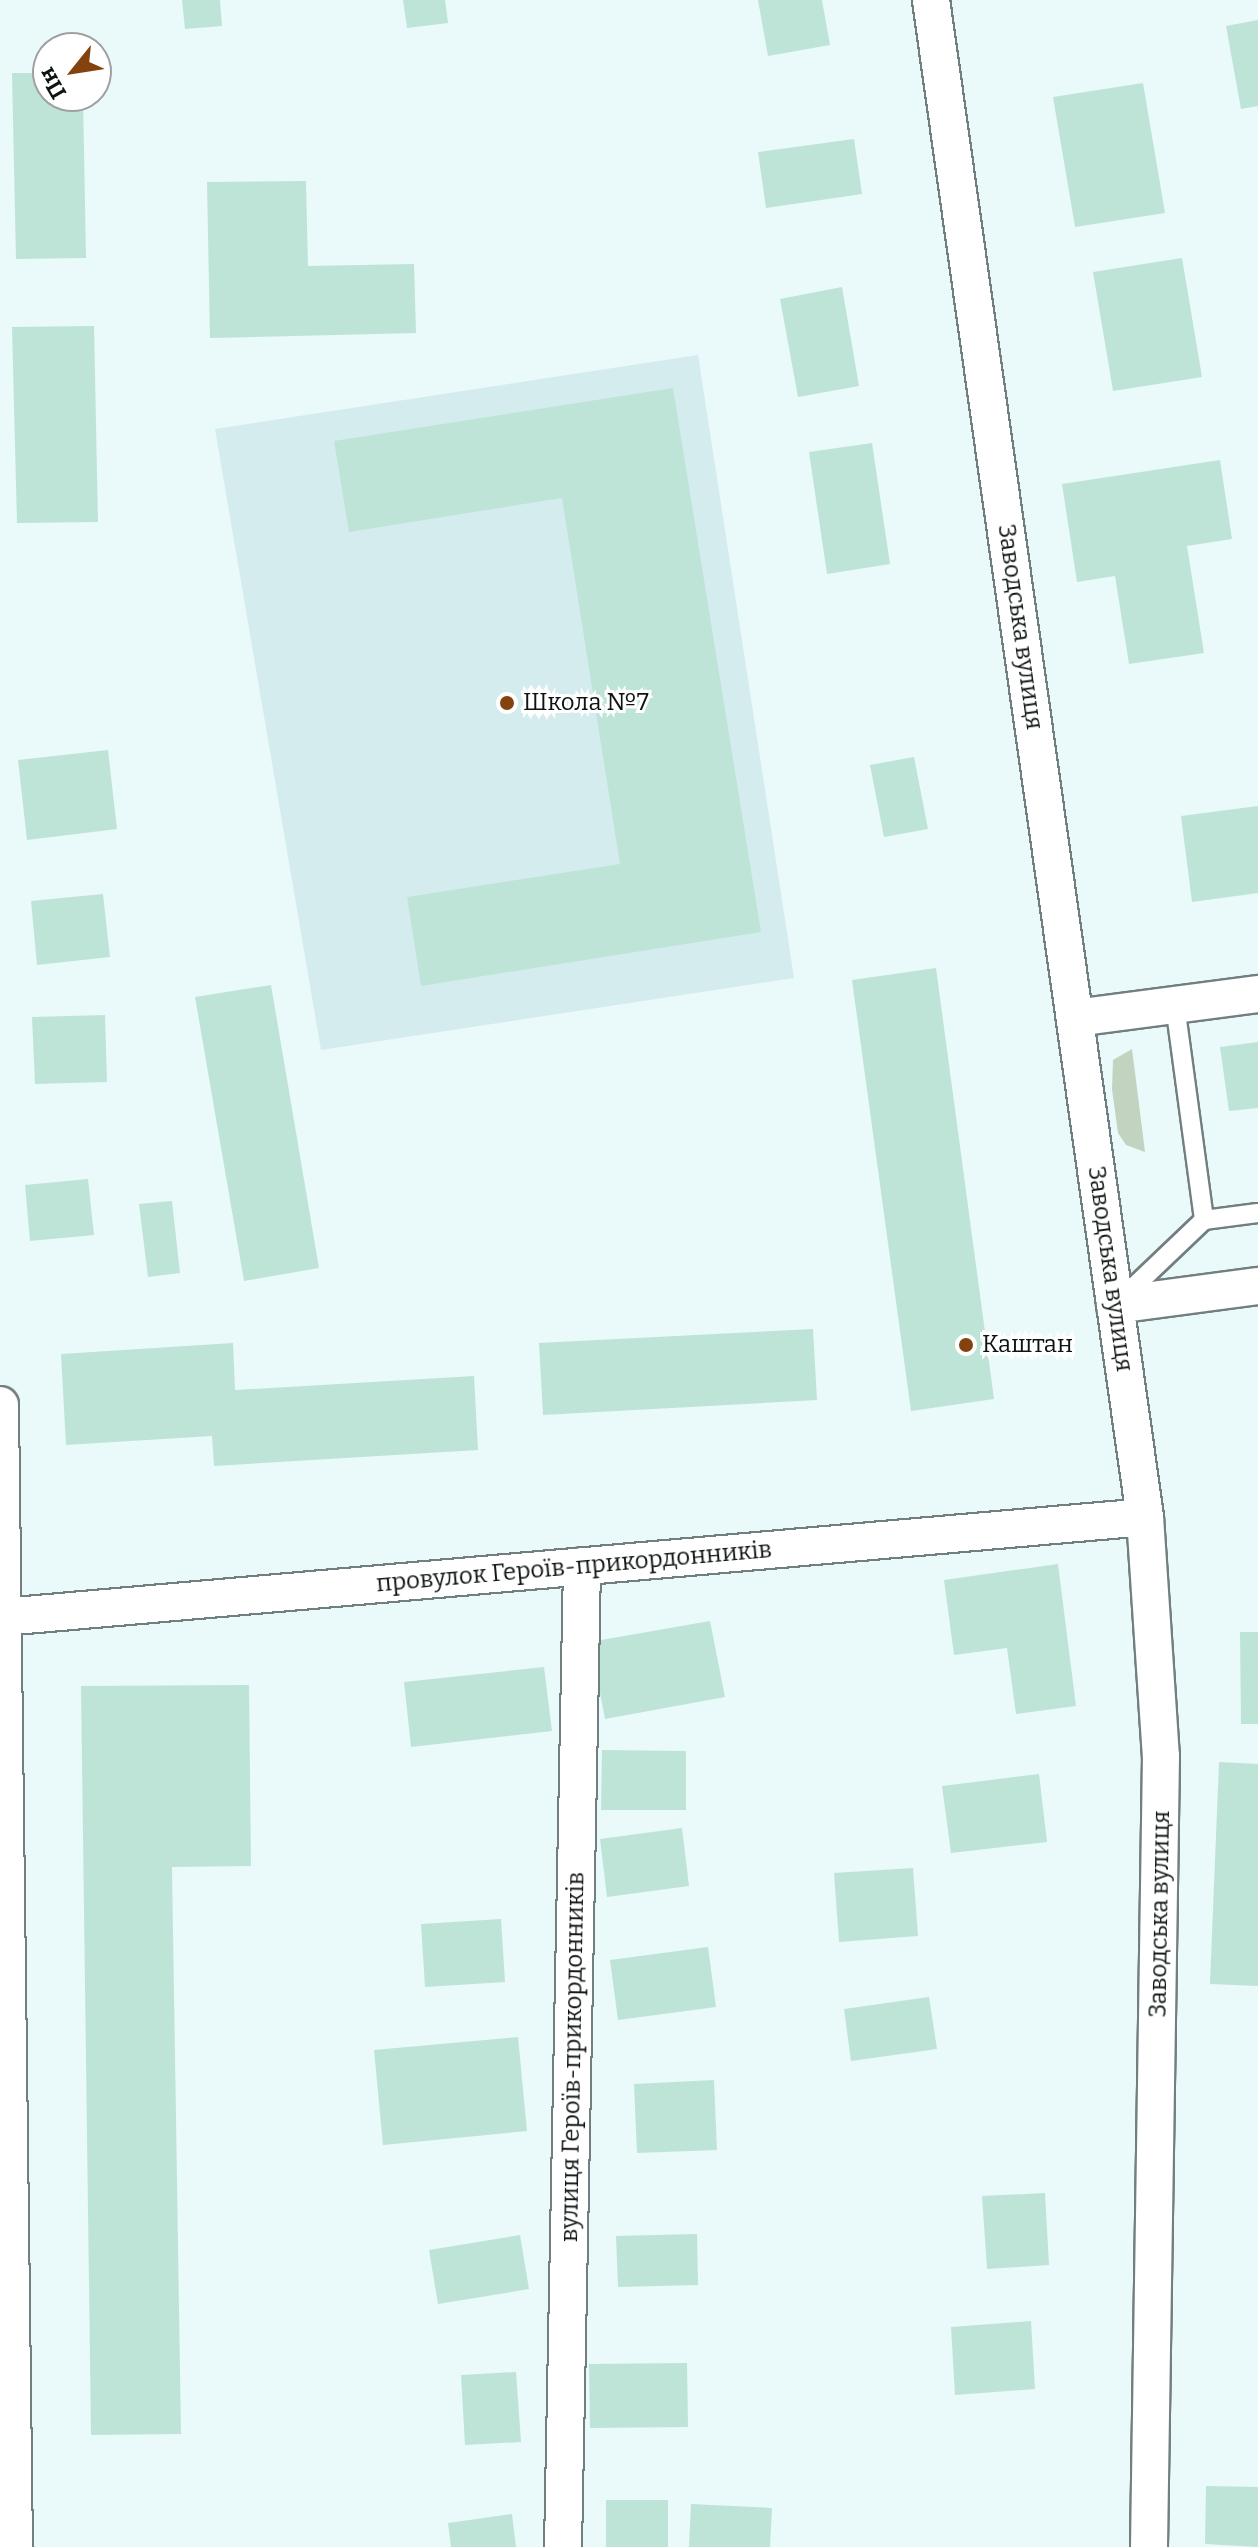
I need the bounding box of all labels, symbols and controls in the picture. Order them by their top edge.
north arrow [32,32,112,112]
text: Пн [33,63,72,104]
street label: Заводська вулиця [991,522,1049,732]
place label: Школа №7 [523,689,649,717]
marker: Школа №7 [498,694,516,712]
street label: Заводська вулиця [1081,1164,1139,1374]
place label: Каштан [982,1331,1073,1359]
marker: Каштан [957,1336,975,1354]
street label: провулок Героїв-прикордонників [375,1535,773,1599]
street label: Заводська вулиця [1144,1810,1176,2018]
street label: вулиця Героїв-прикордонників [555,1872,591,2242]

